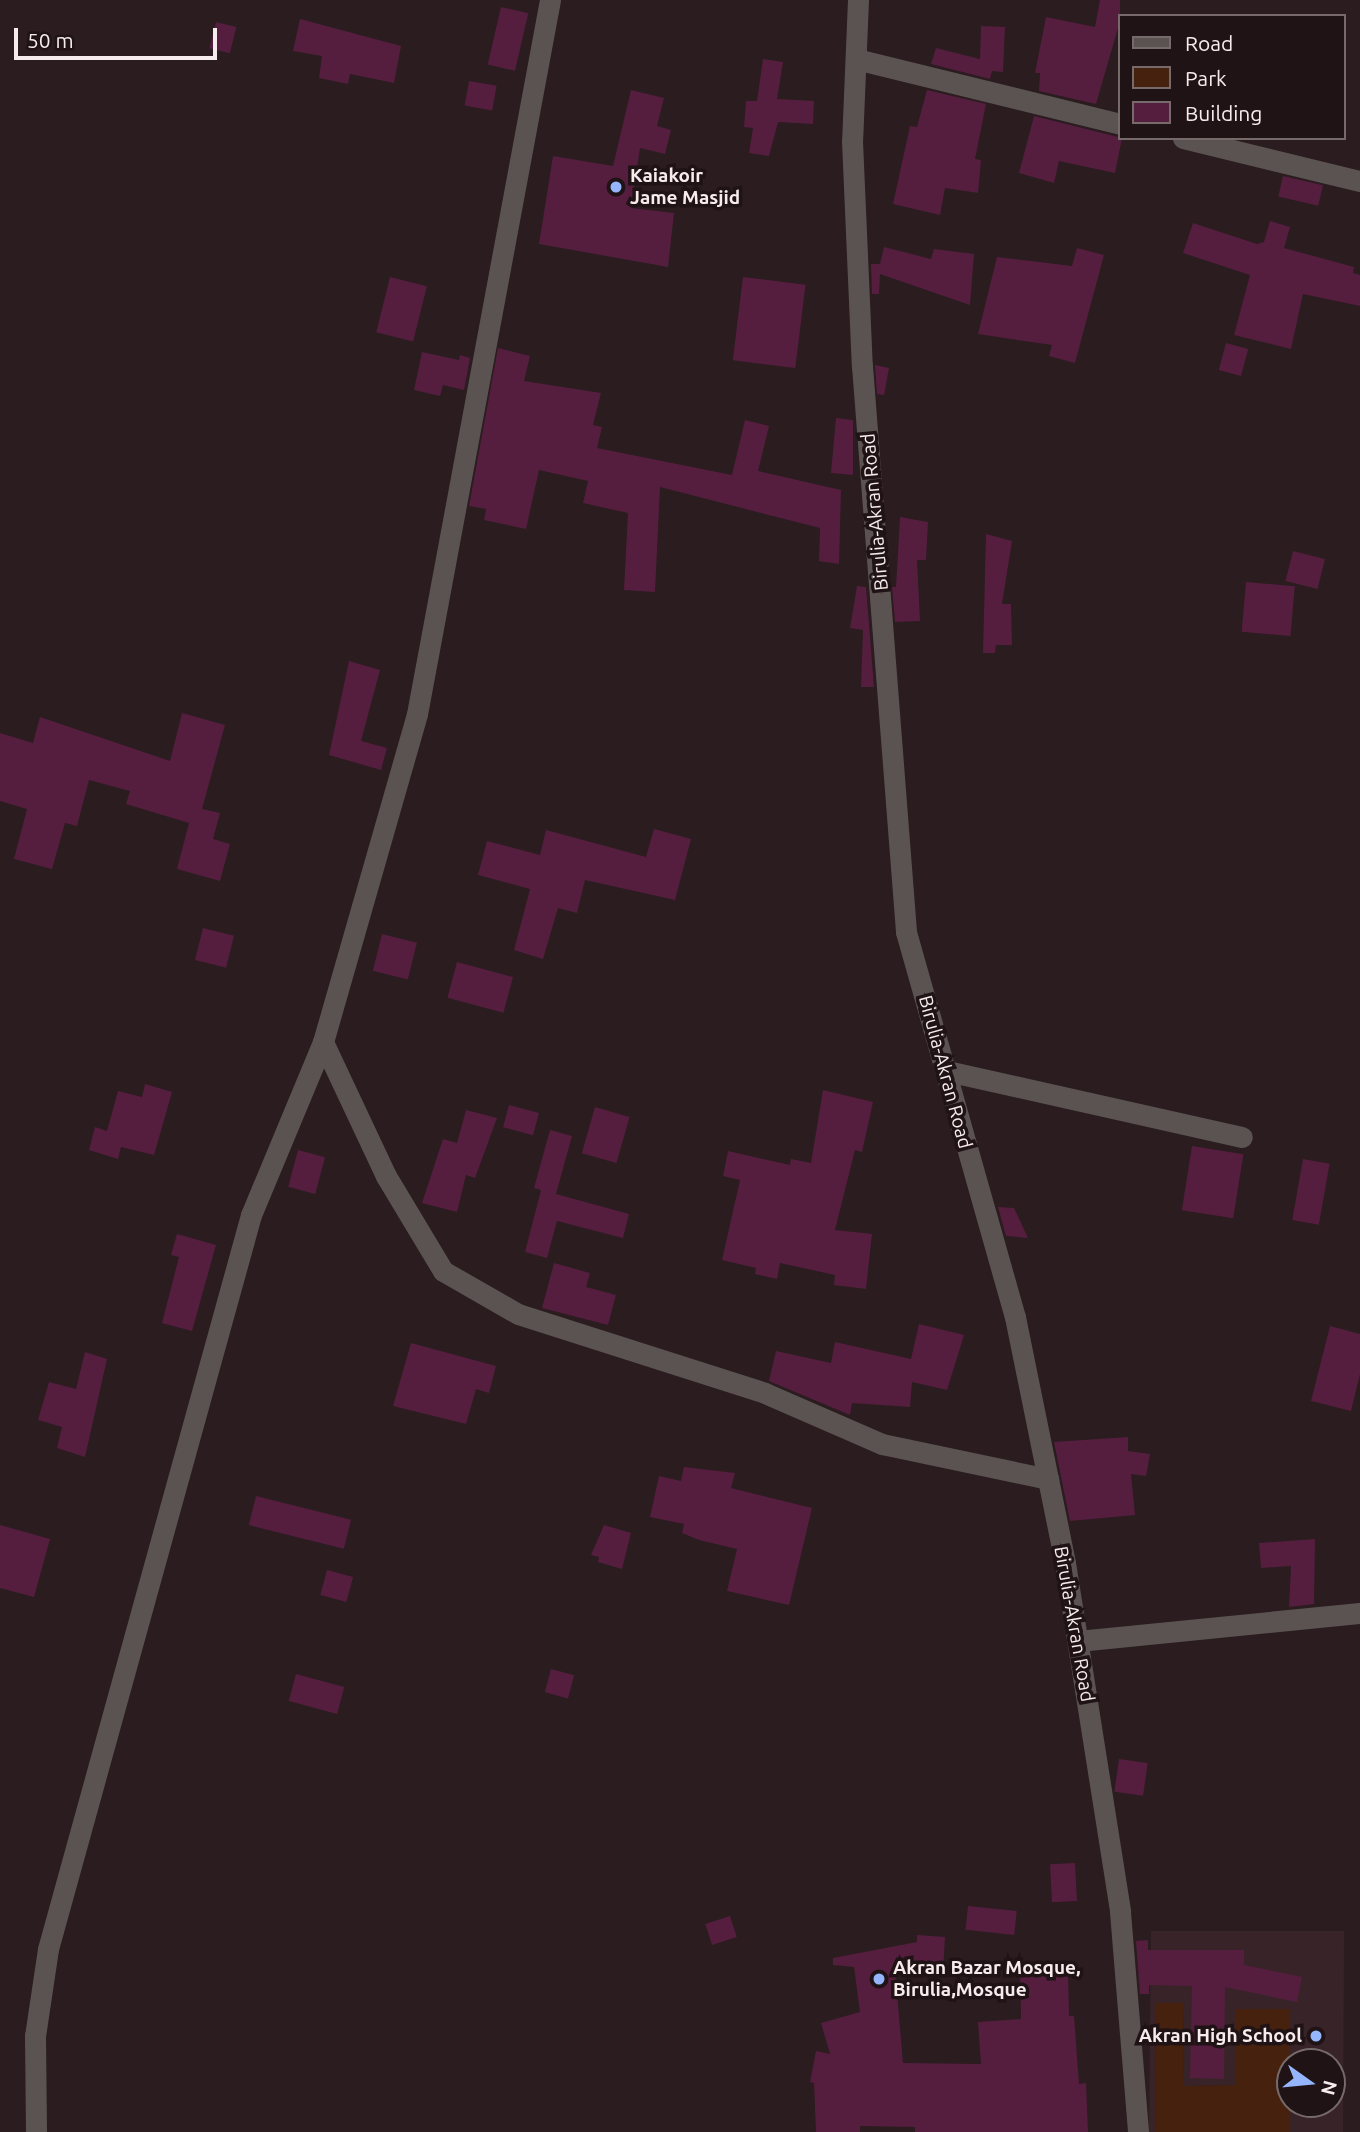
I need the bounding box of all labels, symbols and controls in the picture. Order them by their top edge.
scale bar [18,14,220,58]
legend [1118,14,1346,140]
text: 50 m [27,28,74,52]
text: Road [1185,31,1233,55]
text: Park [1185,66,1227,90]
text: Building [1185,101,1262,125]
place label: Kaiakoir Jame Masjid [630,165,740,209]
marker: Kaiakoir Jame Masjid [608,179,624,195]
street label: Birulia-Akran Road [857,433,893,591]
street label: Birulia-Akran Road [914,993,976,1151]
street label: Birulia-Akran Road [1049,1544,1099,1704]
place label: Akran Bazar Mosque, Birulia,Mosque [893,1957,1081,2001]
marker: Akran Bazar Mosque, Birulia,Mosque [871,1971,887,1987]
place label: Akran High School [1139,2025,1302,2047]
marker: Akran High School [1308,2028,1324,2044]
north arrow [1276,2048,1346,2118]
text: N [1317,2078,1342,2098]

